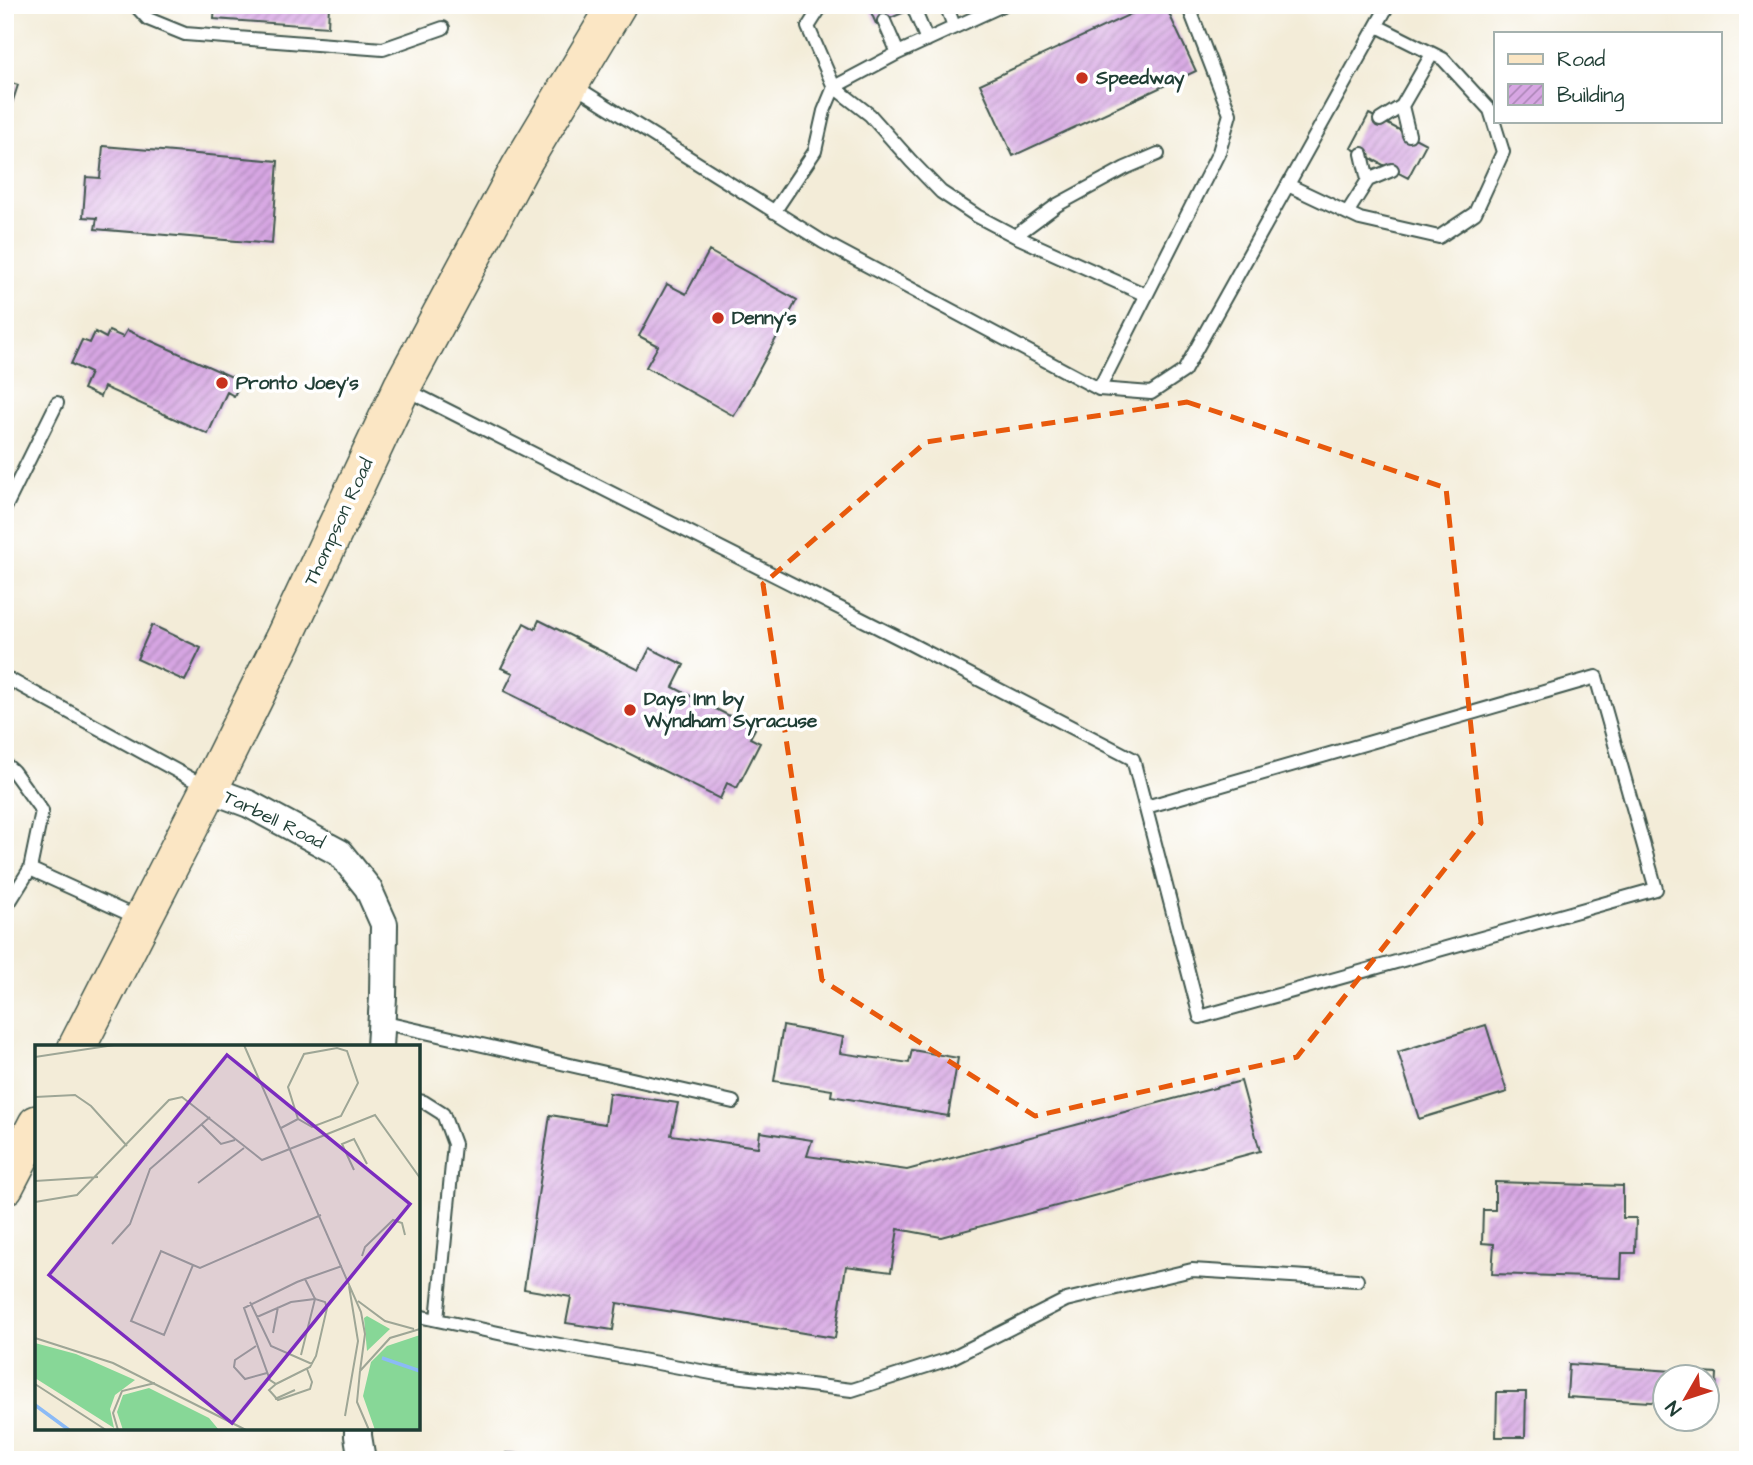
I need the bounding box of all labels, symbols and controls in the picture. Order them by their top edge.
legend [1494,32,1722,122]
text: Road [1557,45,1605,74]
place label: Speedway [1095,65,1185,93]
marker: Speedway [1074,70,1090,86]
text: Building [1557,81,1625,112]
place label: Denny's [732,305,797,333]
marker: Denny's [710,310,726,326]
place label: Pronto Joey's [236,370,359,398]
marker: Pronto Joey's [214,375,230,391]
street label: Thompson Road [298,453,381,590]
place label: Days Inn by Wyndham Syracuse [643,686,818,736]
marker: Days Inn by Wyndham Syracuse [622,702,638,718]
street label: Tarbell Road [219,784,330,856]
inset map [35,1045,420,1430]
north arrow [1652,1364,1722,1434]
text: N [1660,1395,1688,1421]

